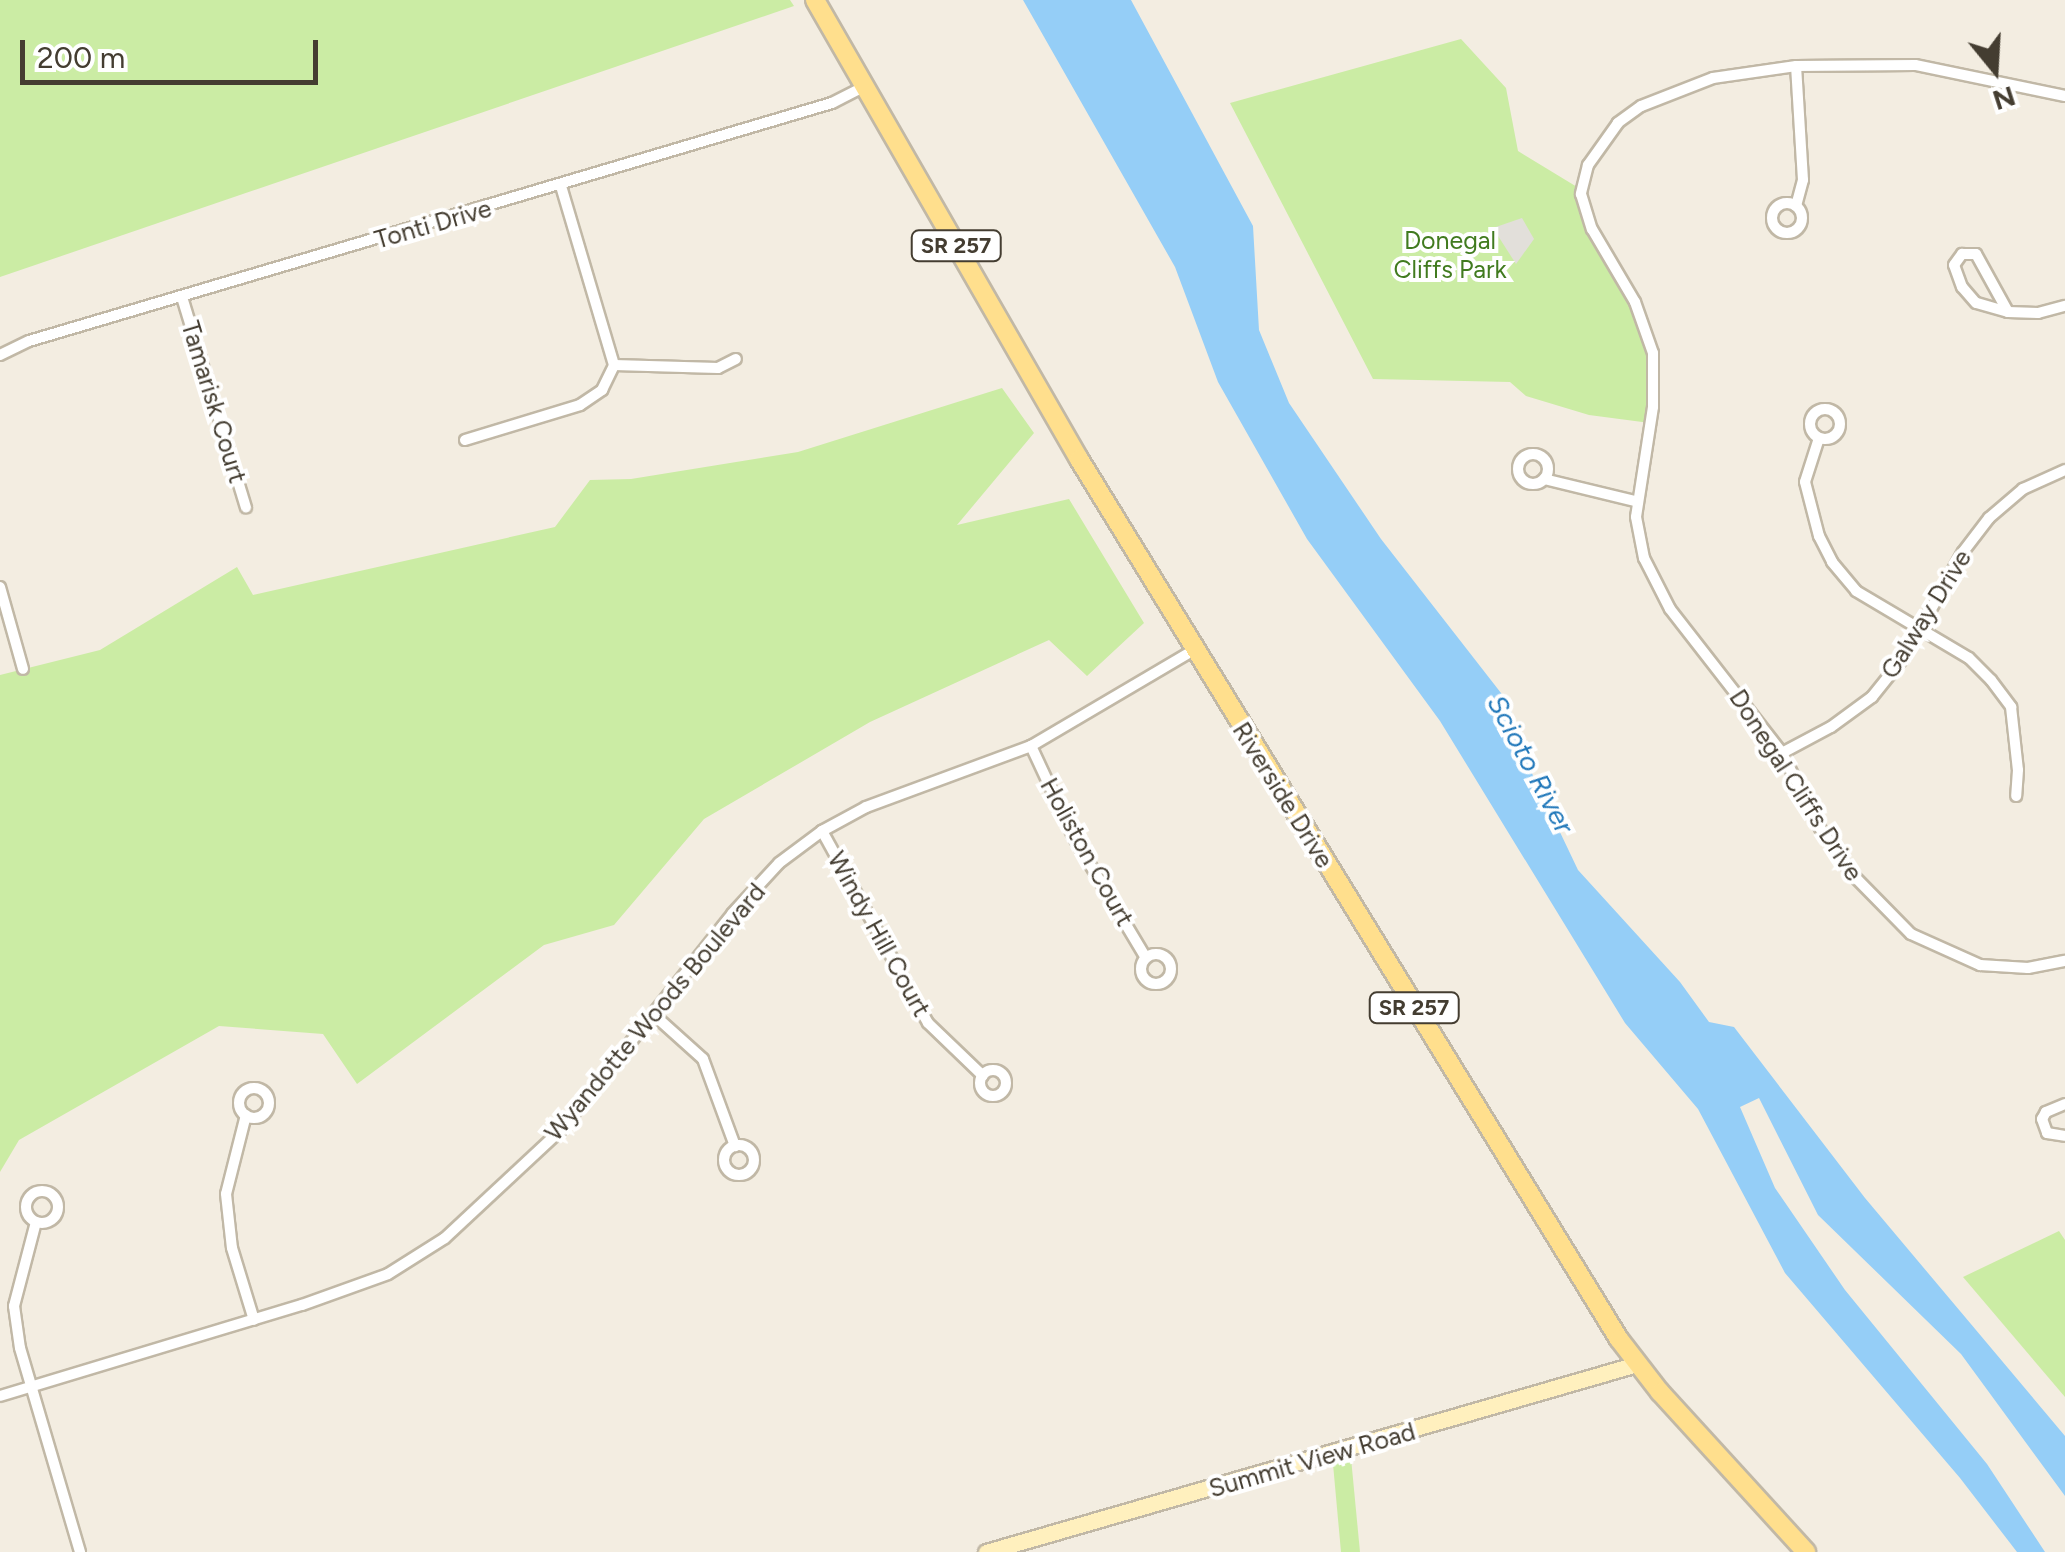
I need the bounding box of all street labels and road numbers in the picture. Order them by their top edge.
street label: Tonti Drive [371,193,495,255]
road number: SR 257 [908,229,1004,263]
street label: Tamarisk Court [175,317,253,487]
street label: Galway Drive [1875,544,1977,684]
street label: Donegal Cliffs Drive [1723,684,1869,886]
street label: Riverside Drive [1226,717,1340,873]
street label: Holiston Court [1034,773,1140,931]
street label: Windy Hill Court [821,846,937,1022]
street label: Wyandotte Woods Boulevard [538,877,772,1147]
road number: SR 257 [1366,991,1462,1025]
street label: Summit View Road [1205,1416,1419,1504]

